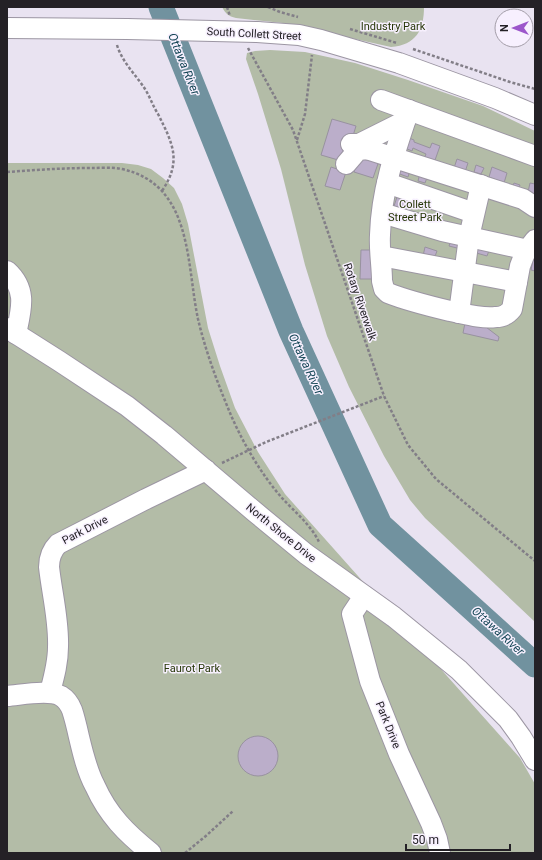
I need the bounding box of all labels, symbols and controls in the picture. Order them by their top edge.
north arrow [494,8,534,48]
park label: Industry Park [361,20,426,33]
text: N [498,24,511,32]
street label: South Collett Street [206,25,302,43]
water label: Ottawa River [165,31,203,98]
park label: Collett Street Park [388,198,442,224]
street label: Rotary Riverwalk [341,261,380,343]
water label: Ottawa River [286,331,327,398]
street label: North Shore Drive [243,501,319,565]
street label: Park Drive [60,513,110,547]
water label: Ottawa River [469,604,528,659]
park label: Faurot Park [164,662,221,675]
street label: Park Drive [373,700,403,751]
scale bar [406,826,510,852]
text: 50 m [412,833,439,847]

